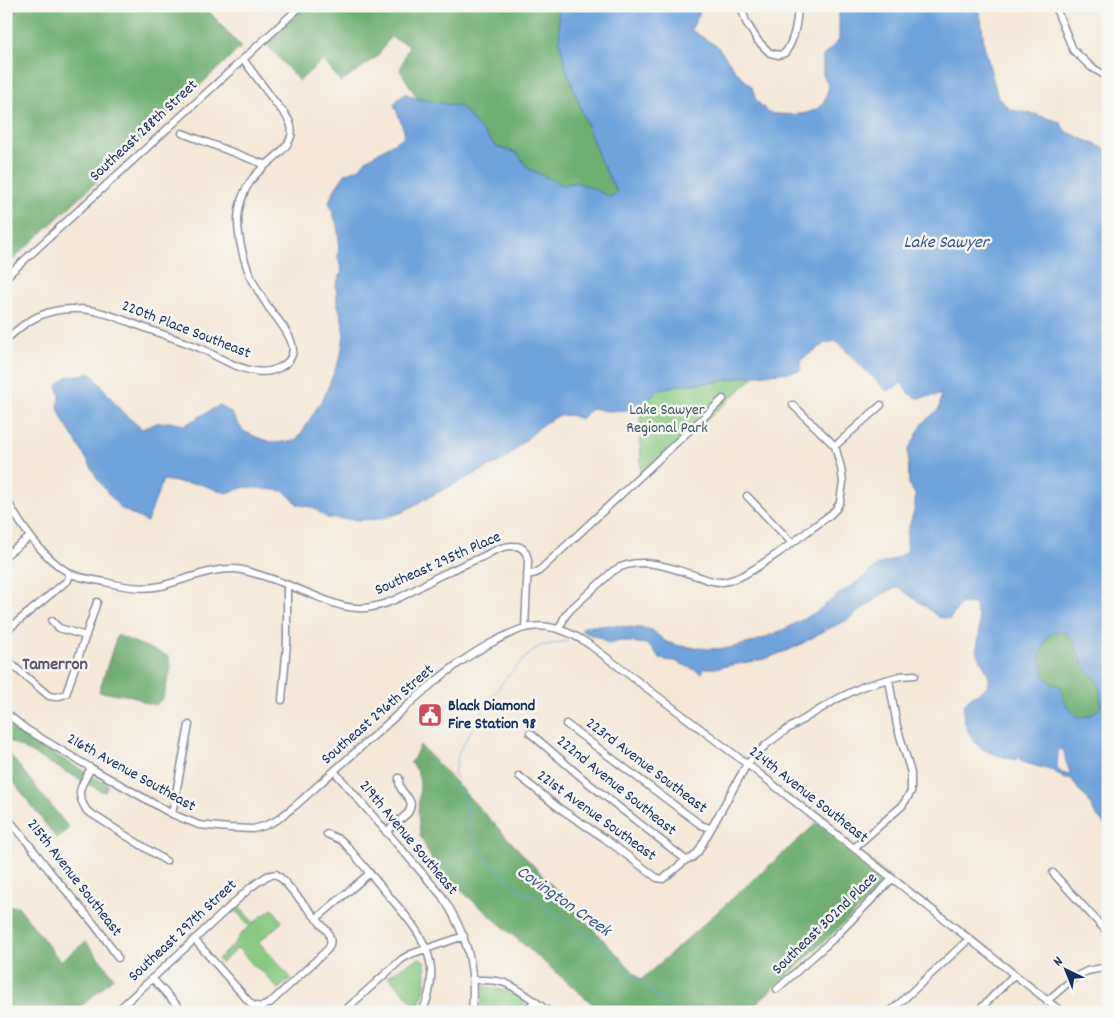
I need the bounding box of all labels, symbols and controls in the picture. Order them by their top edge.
street label: Southeast 288th Street [85,75,203,187]
water label: Lake Sawyer [903,231,991,256]
street label: 220th Place Southeast [118,295,254,365]
park label: Lake Sawyer Regional Park [626,399,708,440]
street label: Southeast 295th Place [371,526,505,602]
district label: Tamerron [22,653,88,678]
street label: Southeast 296th Street [316,659,440,771]
place label: Black Diamond Fire Station 98 [448,695,537,736]
public building icon: Black Diamond Fire Station 98 [417,702,443,728]
street label: 223rd Avenue Southeast [580,713,712,820]
street label: 216th Avenue Southeast [62,728,200,818]
street label: 222nd Avenue Southeast [551,730,681,842]
street label: 224th Avenue Southeast [743,741,873,849]
street label: 221st Avenue Southeast [532,765,661,867]
street label: 219th Avenue Southeast [353,776,463,900]
street label: 215th Avenue Southeast [21,814,127,942]
water label: Covington Creek [511,860,616,945]
street label: Southeast 302nd Place [767,868,883,980]
street label: Southeast 297th Street [123,874,243,988]
north arrow [1042,946,1092,996]
text: N [1049,952,1068,972]

